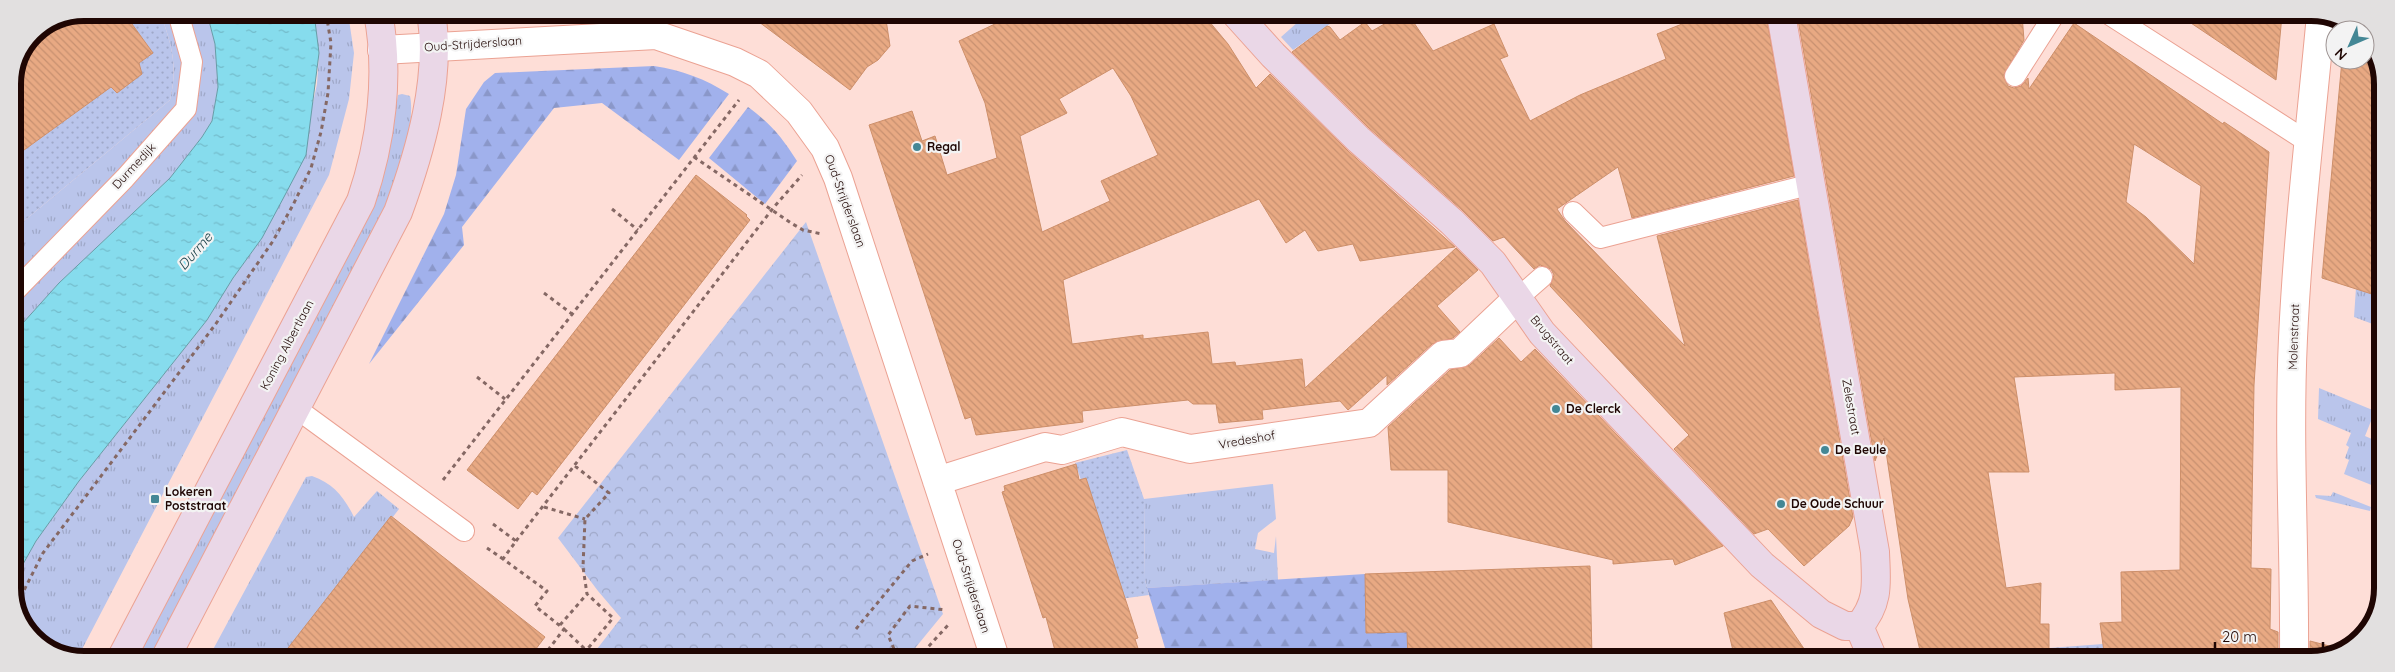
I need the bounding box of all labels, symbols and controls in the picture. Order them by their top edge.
north arrow [2325,20,2375,70]
street label: Oud-Strijderslaan [424,33,522,54]
text: N [2331,44,2351,64]
place label: Regal [927,139,961,154]
street label: Durmedijk [109,140,159,192]
marker: Regal [911,141,923,153]
street label: Oud-Strijderslaan [822,152,869,249]
water label: Durme [174,228,217,274]
street label: Koning Albertlaan [256,297,317,392]
street label: Molenstraat [2285,304,2302,370]
street label: Brugstraat [1528,312,1577,367]
street label: Zelestraat [1839,378,1864,436]
place label: De Clerck [1566,401,1621,416]
marker: De Clerck [1550,403,1562,415]
street label: Vredeshof [1218,427,1277,452]
place label: De Beule [1835,442,1886,457]
marker: De Beule [1819,444,1831,456]
place label: Lokeren Poststraat [165,484,226,513]
marker: Lokeren Poststraat [149,493,161,505]
place label: De Oude Schuur [1791,496,1884,511]
marker: De Oude Schuur [1775,498,1787,510]
street label: Oud-Strijderslaan [949,537,994,635]
scale bar [2215,620,2322,652]
text: 20 m [2222,627,2257,646]

